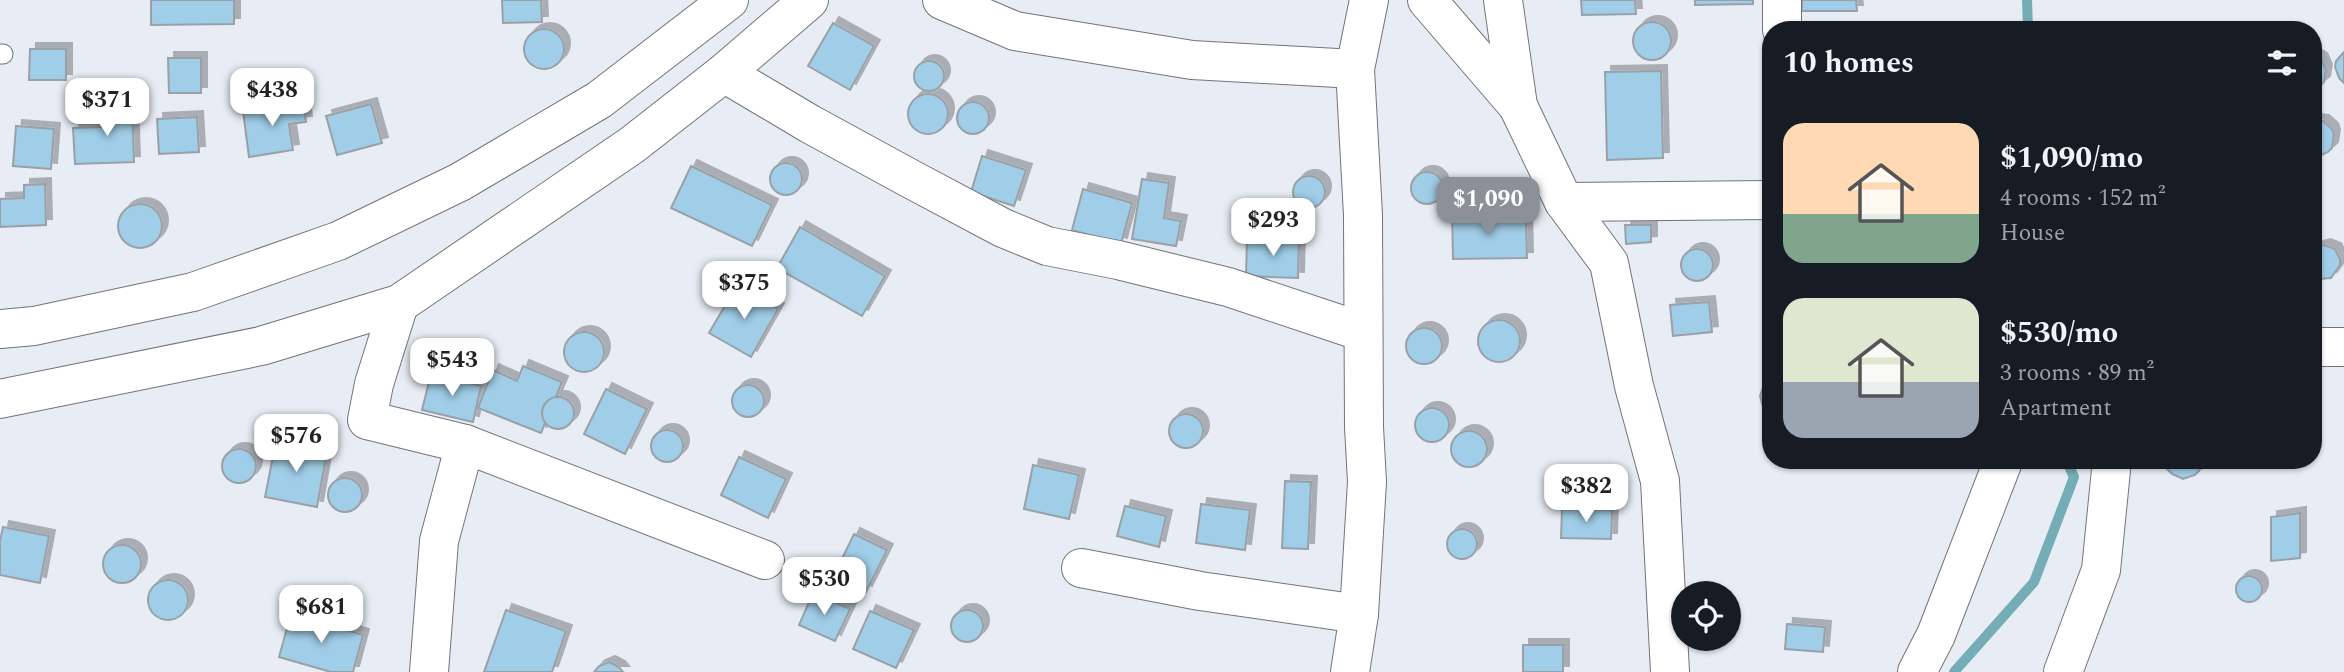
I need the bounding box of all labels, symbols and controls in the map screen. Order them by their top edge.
text: 10 homes [1783,40,1914,86]
icon: filters [2263,44,2301,82]
pin: $438 [231,68,313,128]
text: $438 [246,73,298,108]
pin: $371 [66,78,148,138]
text: $371 [81,83,133,118]
text: $1,090/mo [2000,135,2143,181]
icon: home [1839,151,1923,235]
pin: $1,090 [1431,177,1545,237]
text: 4 rooms · 152 m² [2000,181,2166,216]
text: $1,090 [1453,182,1523,217]
pin: $293 [1232,198,1314,258]
text: $293 [1247,203,1299,238]
text: House [2000,216,2065,251]
pin: $375 [703,262,785,321]
text: $375 [718,266,770,301]
text: $530/mo [2000,310,2118,356]
icon: home [1839,326,1923,410]
pin: $543 [411,338,493,398]
text: $543 [426,343,478,378]
text: 3 rooms · 89 m² [2000,356,2154,391]
text: Apartment [2000,391,2112,426]
pin: $576 [255,414,337,474]
text: $576 [270,419,322,454]
pin: $382 [1545,464,1627,524]
text: $382 [1560,469,1612,504]
pin: $530 [783,558,865,617]
text: $530 [798,562,850,597]
map controls [1671,581,1741,651]
button: locate [1671,581,1741,651]
pin: $681 [280,586,362,645]
text: $681 [295,590,347,625]

